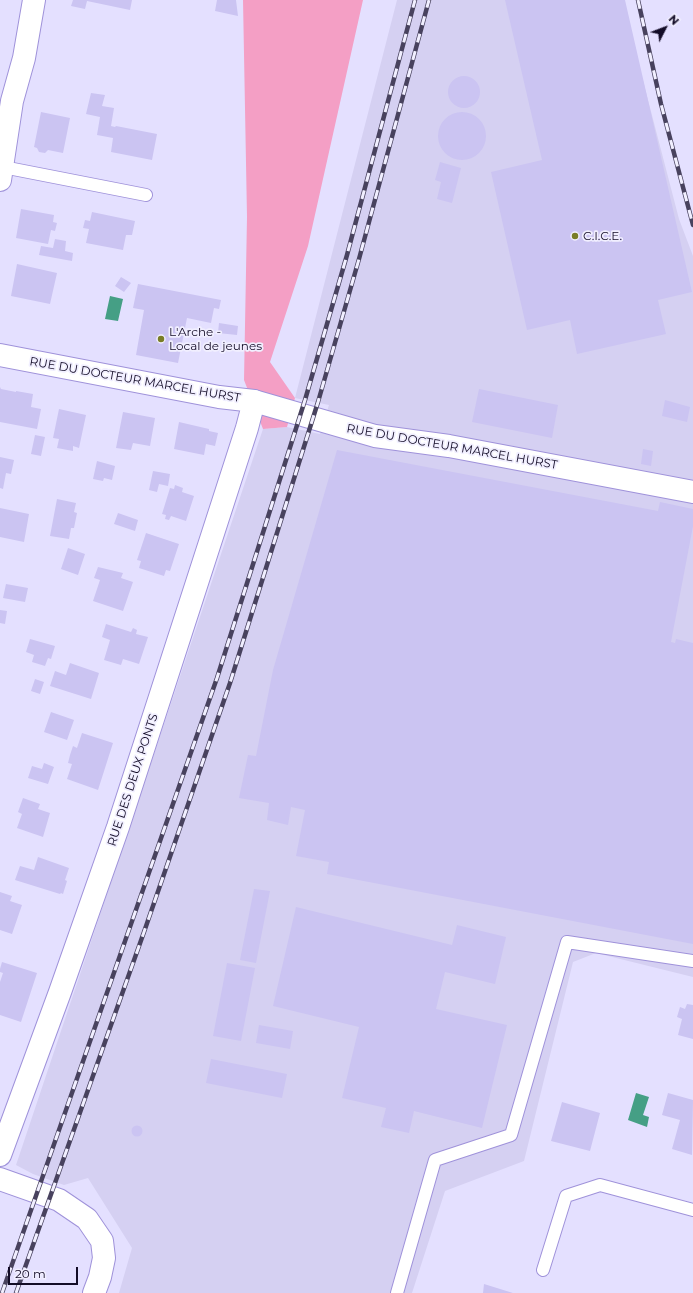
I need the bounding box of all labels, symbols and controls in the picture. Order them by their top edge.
north arrow [645,8,685,48]
text: N [666,12,682,28]
place label: C.I.C.E. [583,229,622,243]
marker: C.I.C.E. [570,231,580,241]
place label: L'Arche - Local de jeunes [169,325,262,353]
marker: L'Arche - Local de jeunes [156,334,166,344]
street label: RUE DU DOCTEUR MARCEL HURST [28,354,242,406]
street label: RUE DU DOCTEUR MARCEL HURST [345,421,559,473]
street label: RUE DES DEUX PONTS [105,712,161,848]
scale bar [10,1259,80,1285]
text: 20 m [15,1266,46,1281]

